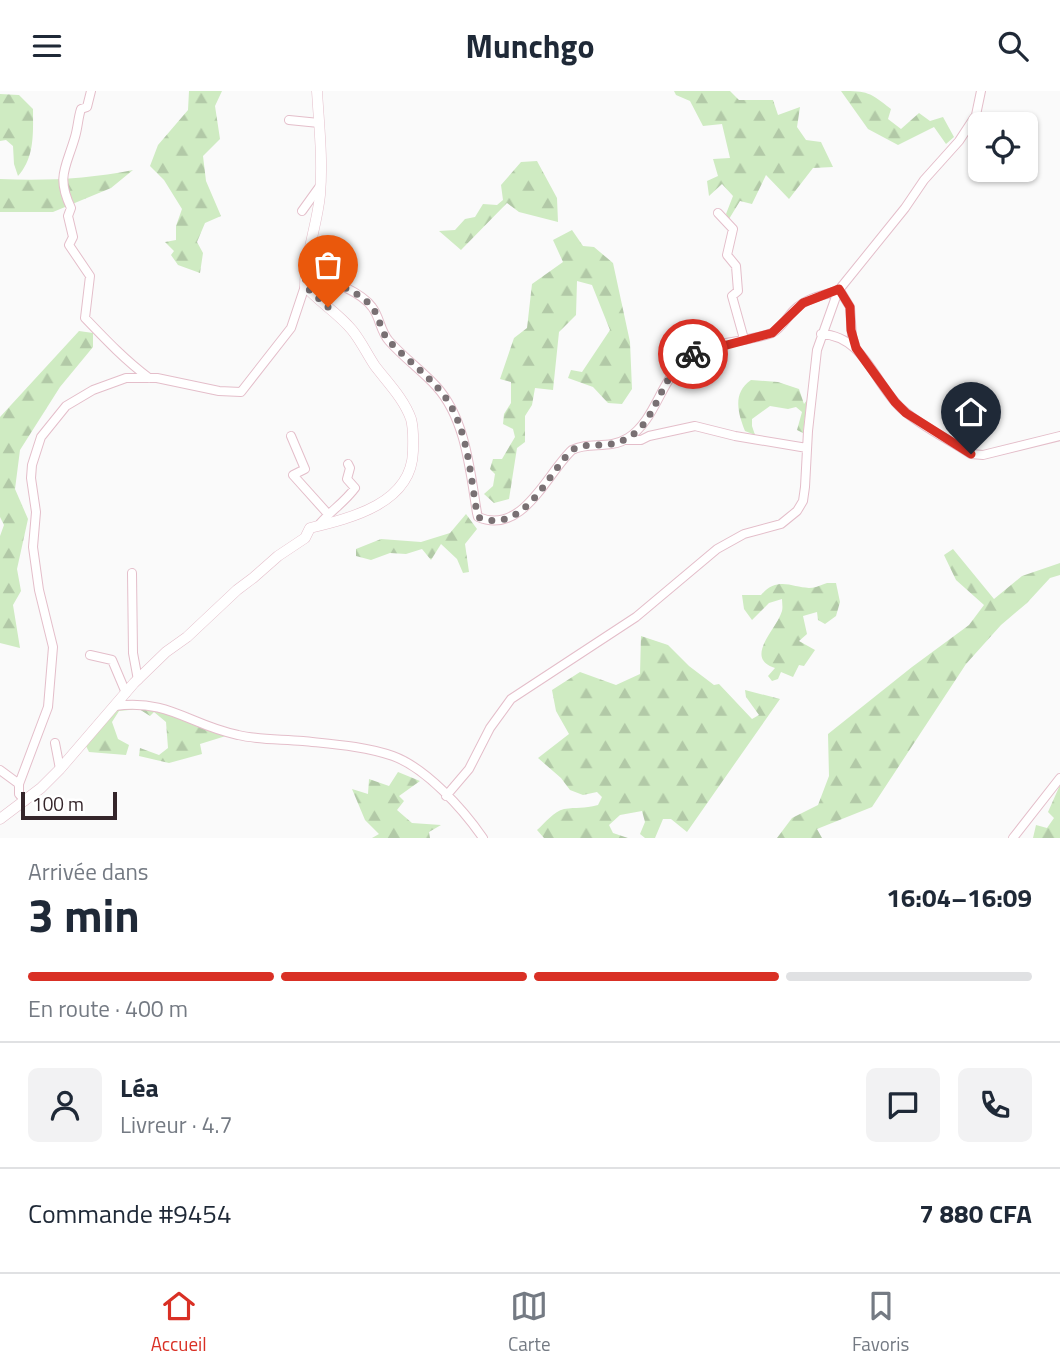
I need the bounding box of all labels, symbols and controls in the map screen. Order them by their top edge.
text: Munchgo [466,22,594,70]
icon: menu [28,27,66,65]
icon: search [994,27,1032,65]
map controls [968,112,1038,182]
button: locate [968,112,1038,182]
pin [298,235,358,307]
icon: bag [309,246,347,284]
courier [658,319,728,389]
icon: bike [674,335,712,373]
pin [941,382,1001,454]
icon: home [952,393,990,431]
scale bar [21,789,117,821]
text: 100 m [32,789,84,818]
text: Arrivée dans [28,854,149,889]
text: 16:04–16:09 [886,878,1032,917]
text: 3 min [28,880,140,950]
text: En route · 400 m [28,991,188,1026]
button: person [28,1068,102,1142]
text: Léa [120,1068,159,1107]
button: chat [866,1068,940,1142]
button: phone [958,1068,1032,1142]
text: Livreur · 4.7 [120,1107,232,1142]
text: Commande #9454 [28,1194,231,1233]
text: 7 880 CFA [919,1194,1032,1233]
tab: Accueil [151,1287,207,1358]
tab: Carte [508,1287,551,1358]
tab: Favoris [852,1287,909,1358]

